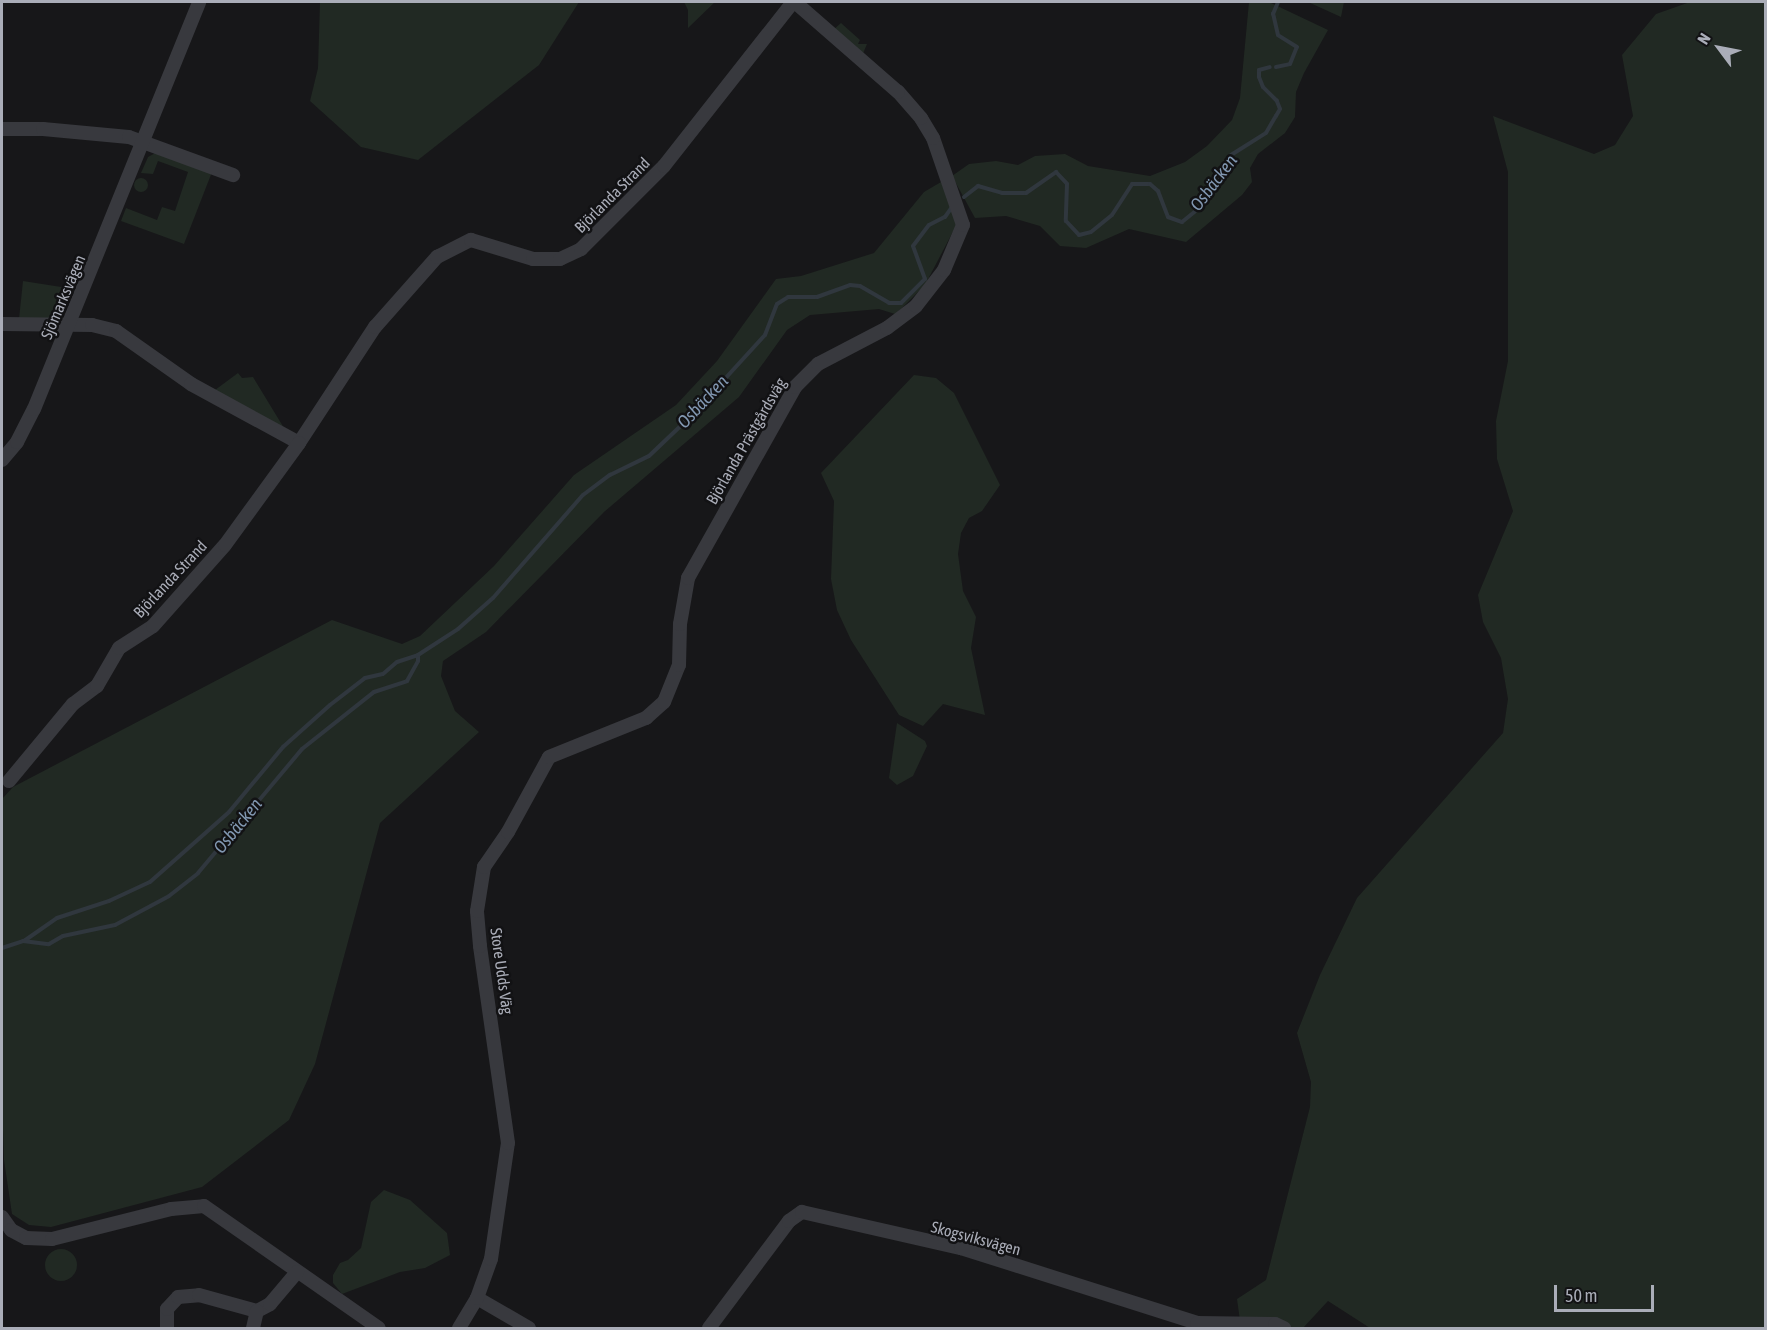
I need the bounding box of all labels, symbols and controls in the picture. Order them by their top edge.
north arrow [1689,18,1749,78]
text: N [1694,30,1714,47]
water label: Osbäcken [1186,151,1242,215]
street label: Björlanda Strand [570,153,654,237]
street label: Sjömarksvägen [37,252,89,342]
water label: Osbäcken [673,371,733,433]
street label: Björlanda Prästgårdsväg [702,374,790,508]
street label: Björlanda Strand [129,536,211,622]
water label: Osbäcken [209,794,267,858]
street label: Store Udds Väg [486,927,518,1015]
street label: Skogsviksvägen [929,1217,1023,1259]
scale bar [1557,1273,1658,1311]
text: 50 m [1565,1285,1597,1306]

